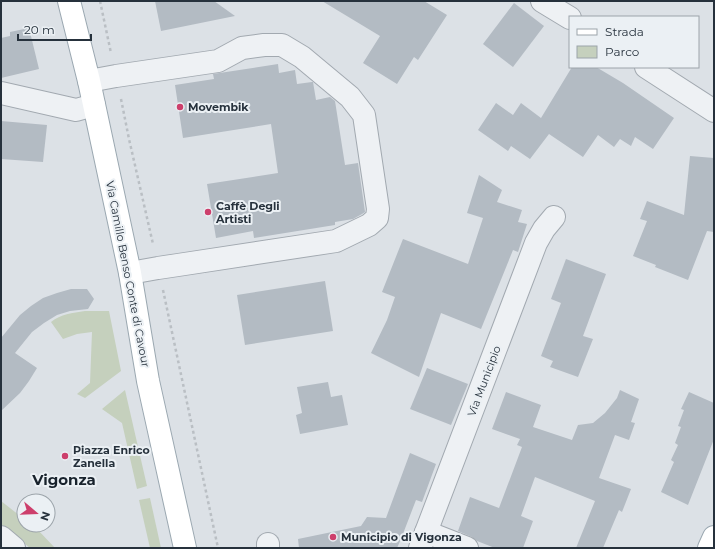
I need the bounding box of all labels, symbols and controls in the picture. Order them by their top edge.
scale bar [18,16,91,42]
legend [569,16,699,68]
text: 20 m [24,22,55,37]
text: Strada [605,24,644,39]
text: Parco [605,44,639,59]
place label: Movembik [188,100,249,114]
marker: Movembik [175,102,185,112]
street label: Via Camillo Benso Conte di Cavour [103,180,153,368]
place label: Caffè Degli Artisti [215,199,280,226]
marker: Caffè Degli Artisti [203,207,213,217]
street label: Via Municipio [464,344,504,418]
place label: Piazza Enrico Zanella [73,443,150,470]
marker: Piazza Enrico Zanella [60,451,70,461]
district label: Vigonza [31,470,96,489]
north arrow [16,493,56,533]
text: N [37,510,54,523]
place label: Municipio di Vigonza [341,530,462,544]
marker: Municipio di Vigonza [328,532,338,542]

